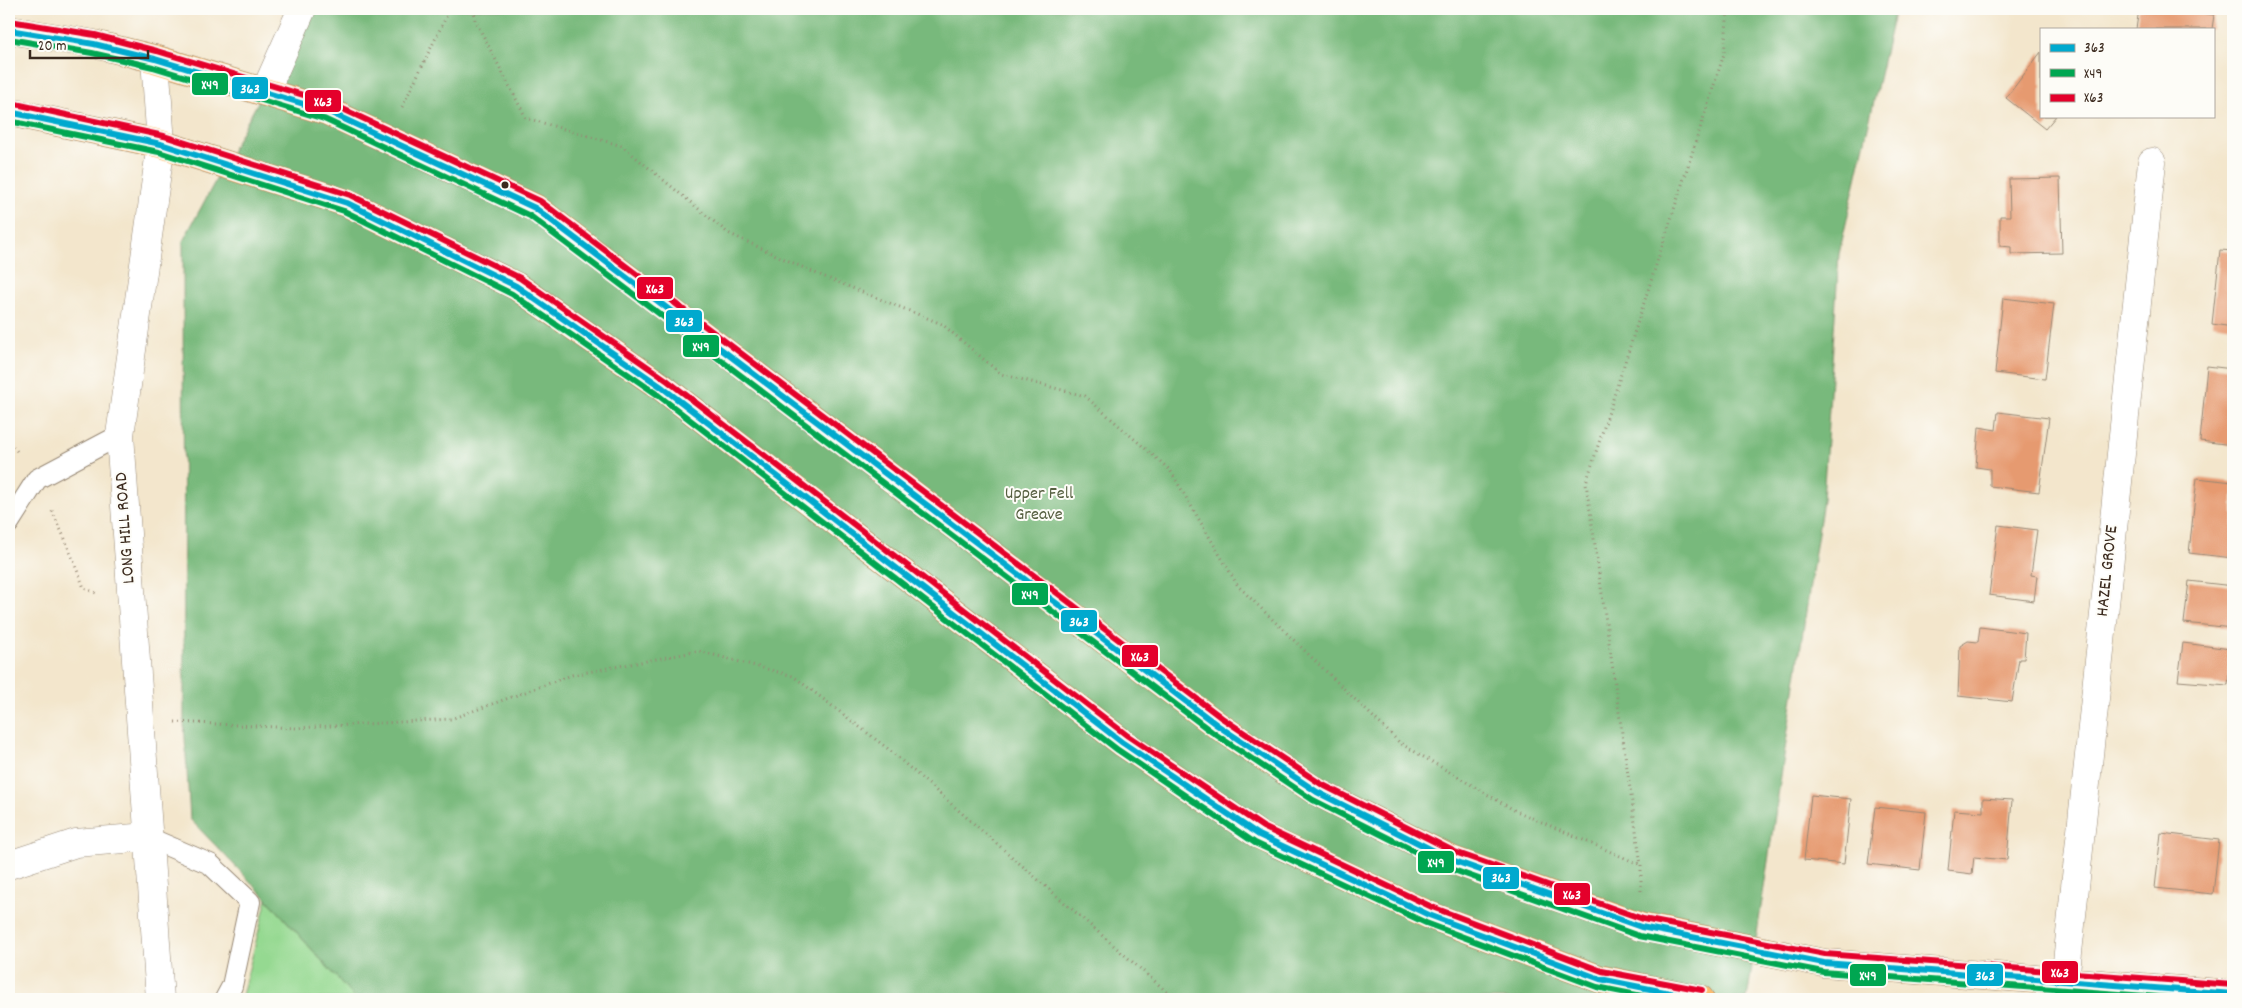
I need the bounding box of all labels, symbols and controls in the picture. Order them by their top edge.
scale bar [30,28,148,60]
legend [2040,28,2214,118]
text: 20 m [38,36,66,58]
text: 363 [2084,38,2105,60]
text: X49 [2084,64,2102,86]
line badge: X49 [191,72,229,96]
text: X49 [201,76,219,96]
line badge: 363 [231,76,269,100]
text: 363 [240,80,260,100]
text: X63 [2084,88,2103,110]
line badge: X63 [304,89,342,113]
text: X63 [314,93,332,113]
unlabelled marker [500,180,510,190]
line badge: X63 [636,276,674,300]
text: X63 [646,280,664,300]
line badge: 363 [665,309,703,333]
text: 363 [674,313,694,333]
line badge: X49 [682,334,720,358]
text: X49 [692,338,710,358]
street label: LONG HILL ROAD [110,471,142,585]
park label: Upper Fell Greave [1005,482,1074,528]
street label: HAZEL GROVE [2091,524,2125,618]
line badge: X49 [1011,582,1049,606]
text: X49 [1021,586,1039,606]
line badge: 363 [1060,609,1098,633]
text: 363 [1069,613,1089,633]
line badge: X63 [1121,644,1159,668]
text: X63 [1131,648,1149,668]
line badge: X49 [1417,850,1455,874]
text: X49 [1427,854,1445,874]
line badge: 363 [1482,866,1520,890]
text: 363 [1491,869,1511,889]
line badge: X63 [1553,882,1591,906]
text: X63 [1563,886,1581,906]
line badge: X63 [2041,960,2079,984]
line badge: X49 [1849,963,1887,987]
line badge: 363 [1966,963,2004,987]
text: X63 [2051,964,2069,984]
text: X49 [1859,967,1877,987]
text: 363 [1975,967,1995,987]

